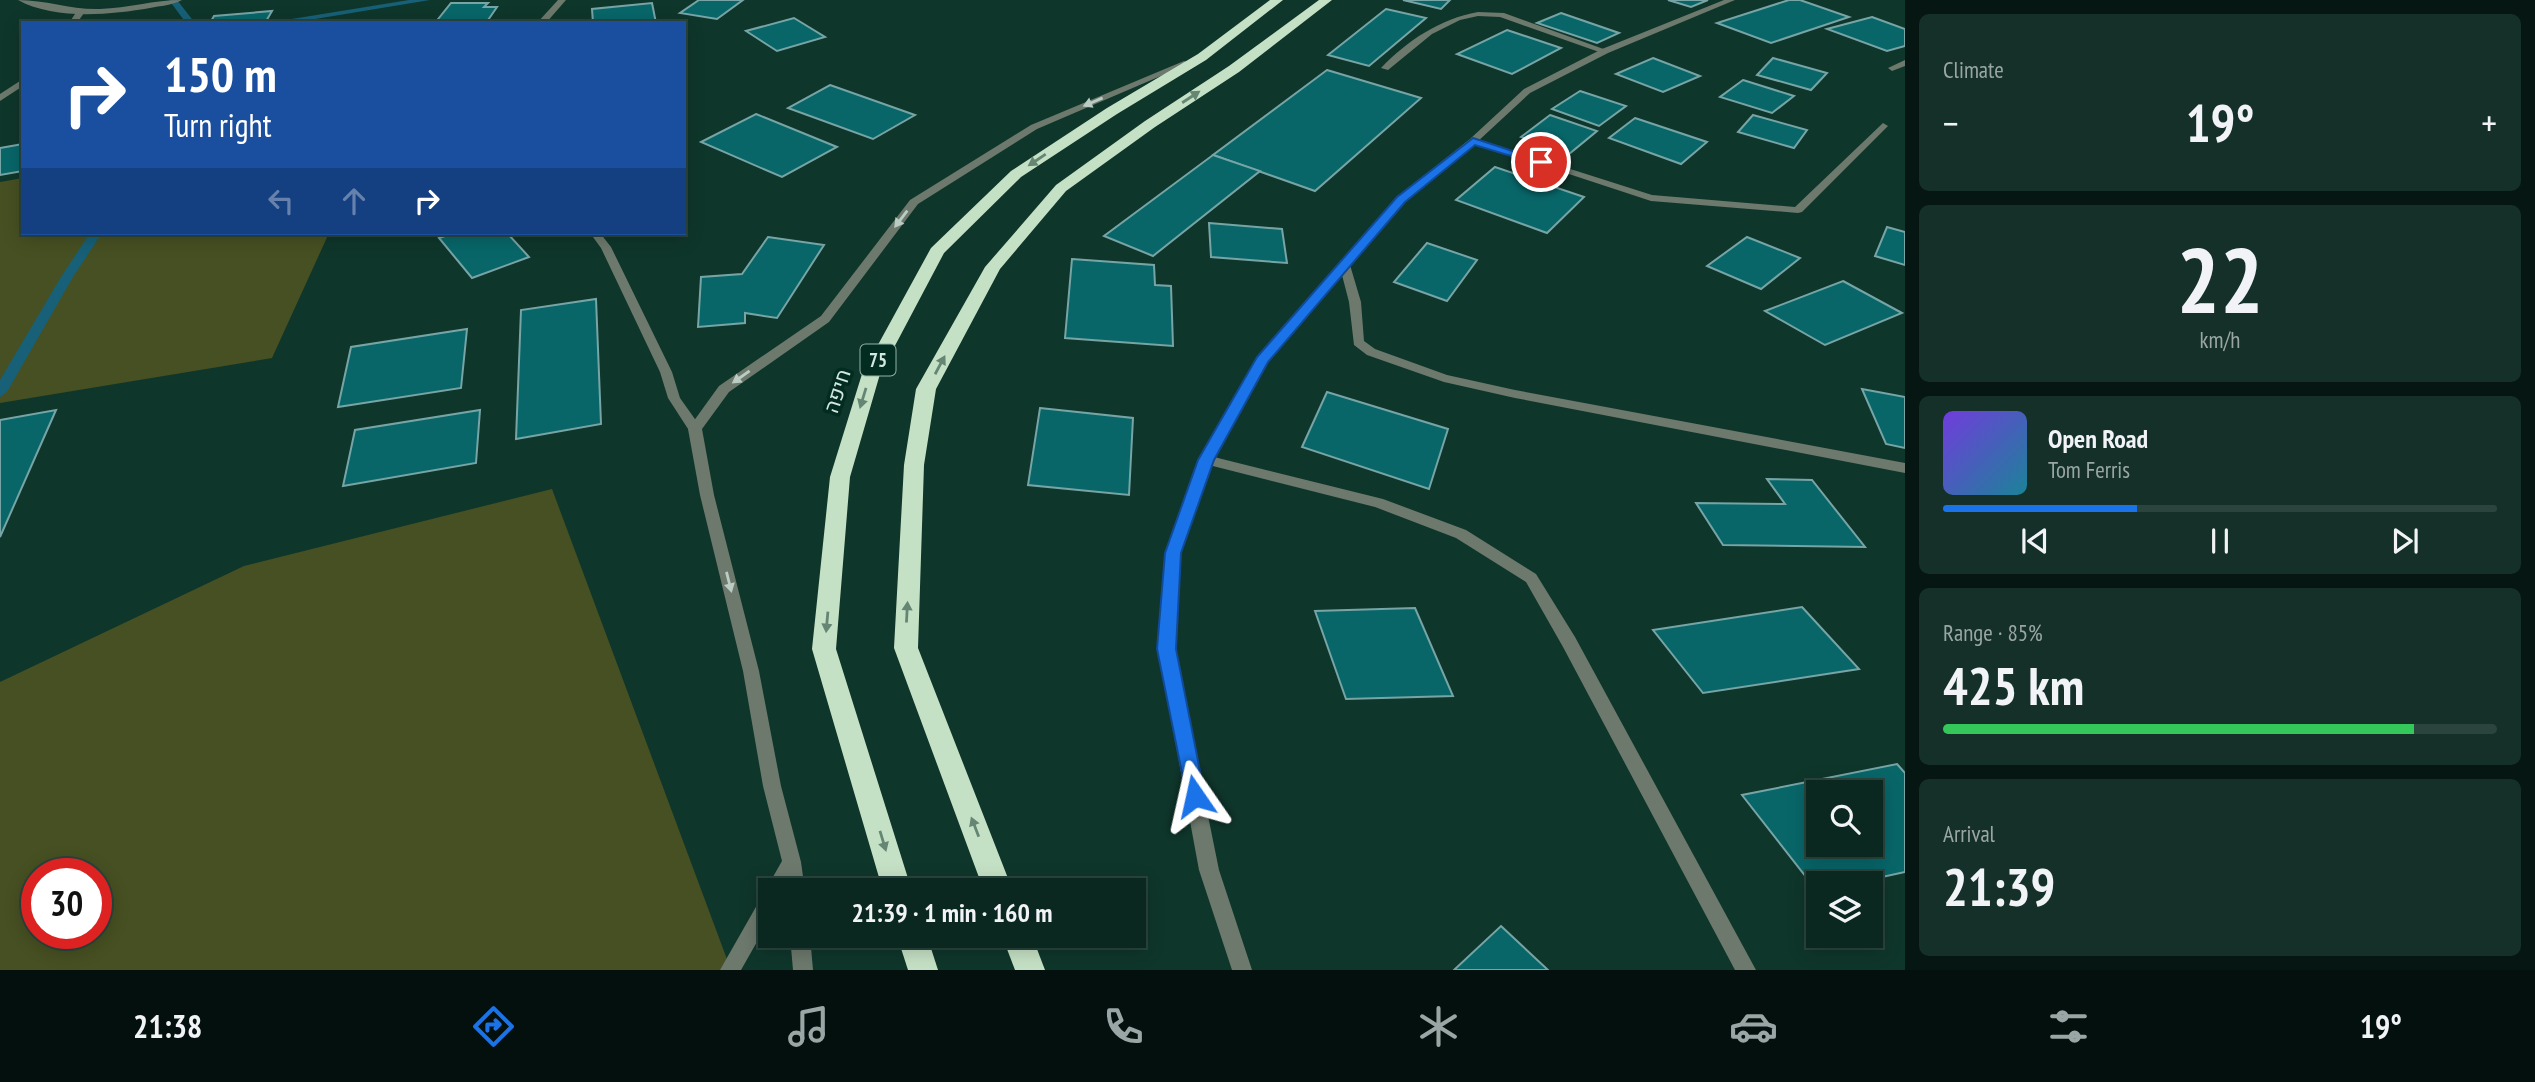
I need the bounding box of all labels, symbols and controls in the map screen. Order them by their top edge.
text: 150 m [164,42,277,106]
icon: right [49,49,140,140]
text: Climate [1943,55,2004,84]
text: 19° [2186,89,2254,156]
one-way arrow [1182,90,1200,104]
one-way arrow [1083,97,1104,108]
text: − [1943,98,1959,147]
text: + [2481,98,2497,147]
text: Turn right [164,104,272,146]
pin [1511,132,1571,192]
icon: arrive [1522,143,1560,181]
one-way arrow [1028,153,1047,166]
icon: left [262,182,300,220]
icon: ahead [335,182,373,220]
icon: right [408,182,446,220]
one-way arrow [894,210,908,228]
text: 22 [2177,220,2264,338]
text: km/h [2200,325,2240,354]
road number: 75 [860,344,896,376]
one-way arrow [934,355,946,375]
street label: חיפה [817,366,857,416]
one-way arrow [732,370,750,384]
one-way arrow [858,388,868,409]
text: Open Road [2048,422,2148,455]
text: Tom Ferris [2048,455,2130,484]
icon: previous [2016,522,2054,560]
icon: pause [2201,522,2239,560]
icon: next [2386,522,2424,560]
one-way arrow [724,572,735,594]
one-way arrow [902,601,913,623]
one-way arrow [821,611,832,633]
text: Range · 85% [1943,618,2043,647]
text: 425 km [1943,652,2084,719]
position arrow [1158,759,1232,833]
map controls [1806,780,1883,948]
button: search [1806,780,1883,857]
one-way arrow [969,816,980,837]
text: Arrival [1943,819,1995,848]
one-way arrow [878,830,889,851]
text: 21:39 [1943,853,2055,920]
speed limit sign: 30 [21,858,112,949]
button: layers [1806,871,1883,948]
text: 21:39 · 1 min · 160 m [852,896,1052,929]
icon: directions [469,1002,518,1051]
icon: music [784,1002,833,1051]
icon: phone [1099,1002,1148,1051]
icon: climate [1414,1002,1463,1051]
icon: car [1729,1002,1778,1051]
icon: filters [2044,1002,2093,1051]
text: 21:38 [133,1005,202,1047]
text: 19° [2360,1005,2402,1047]

